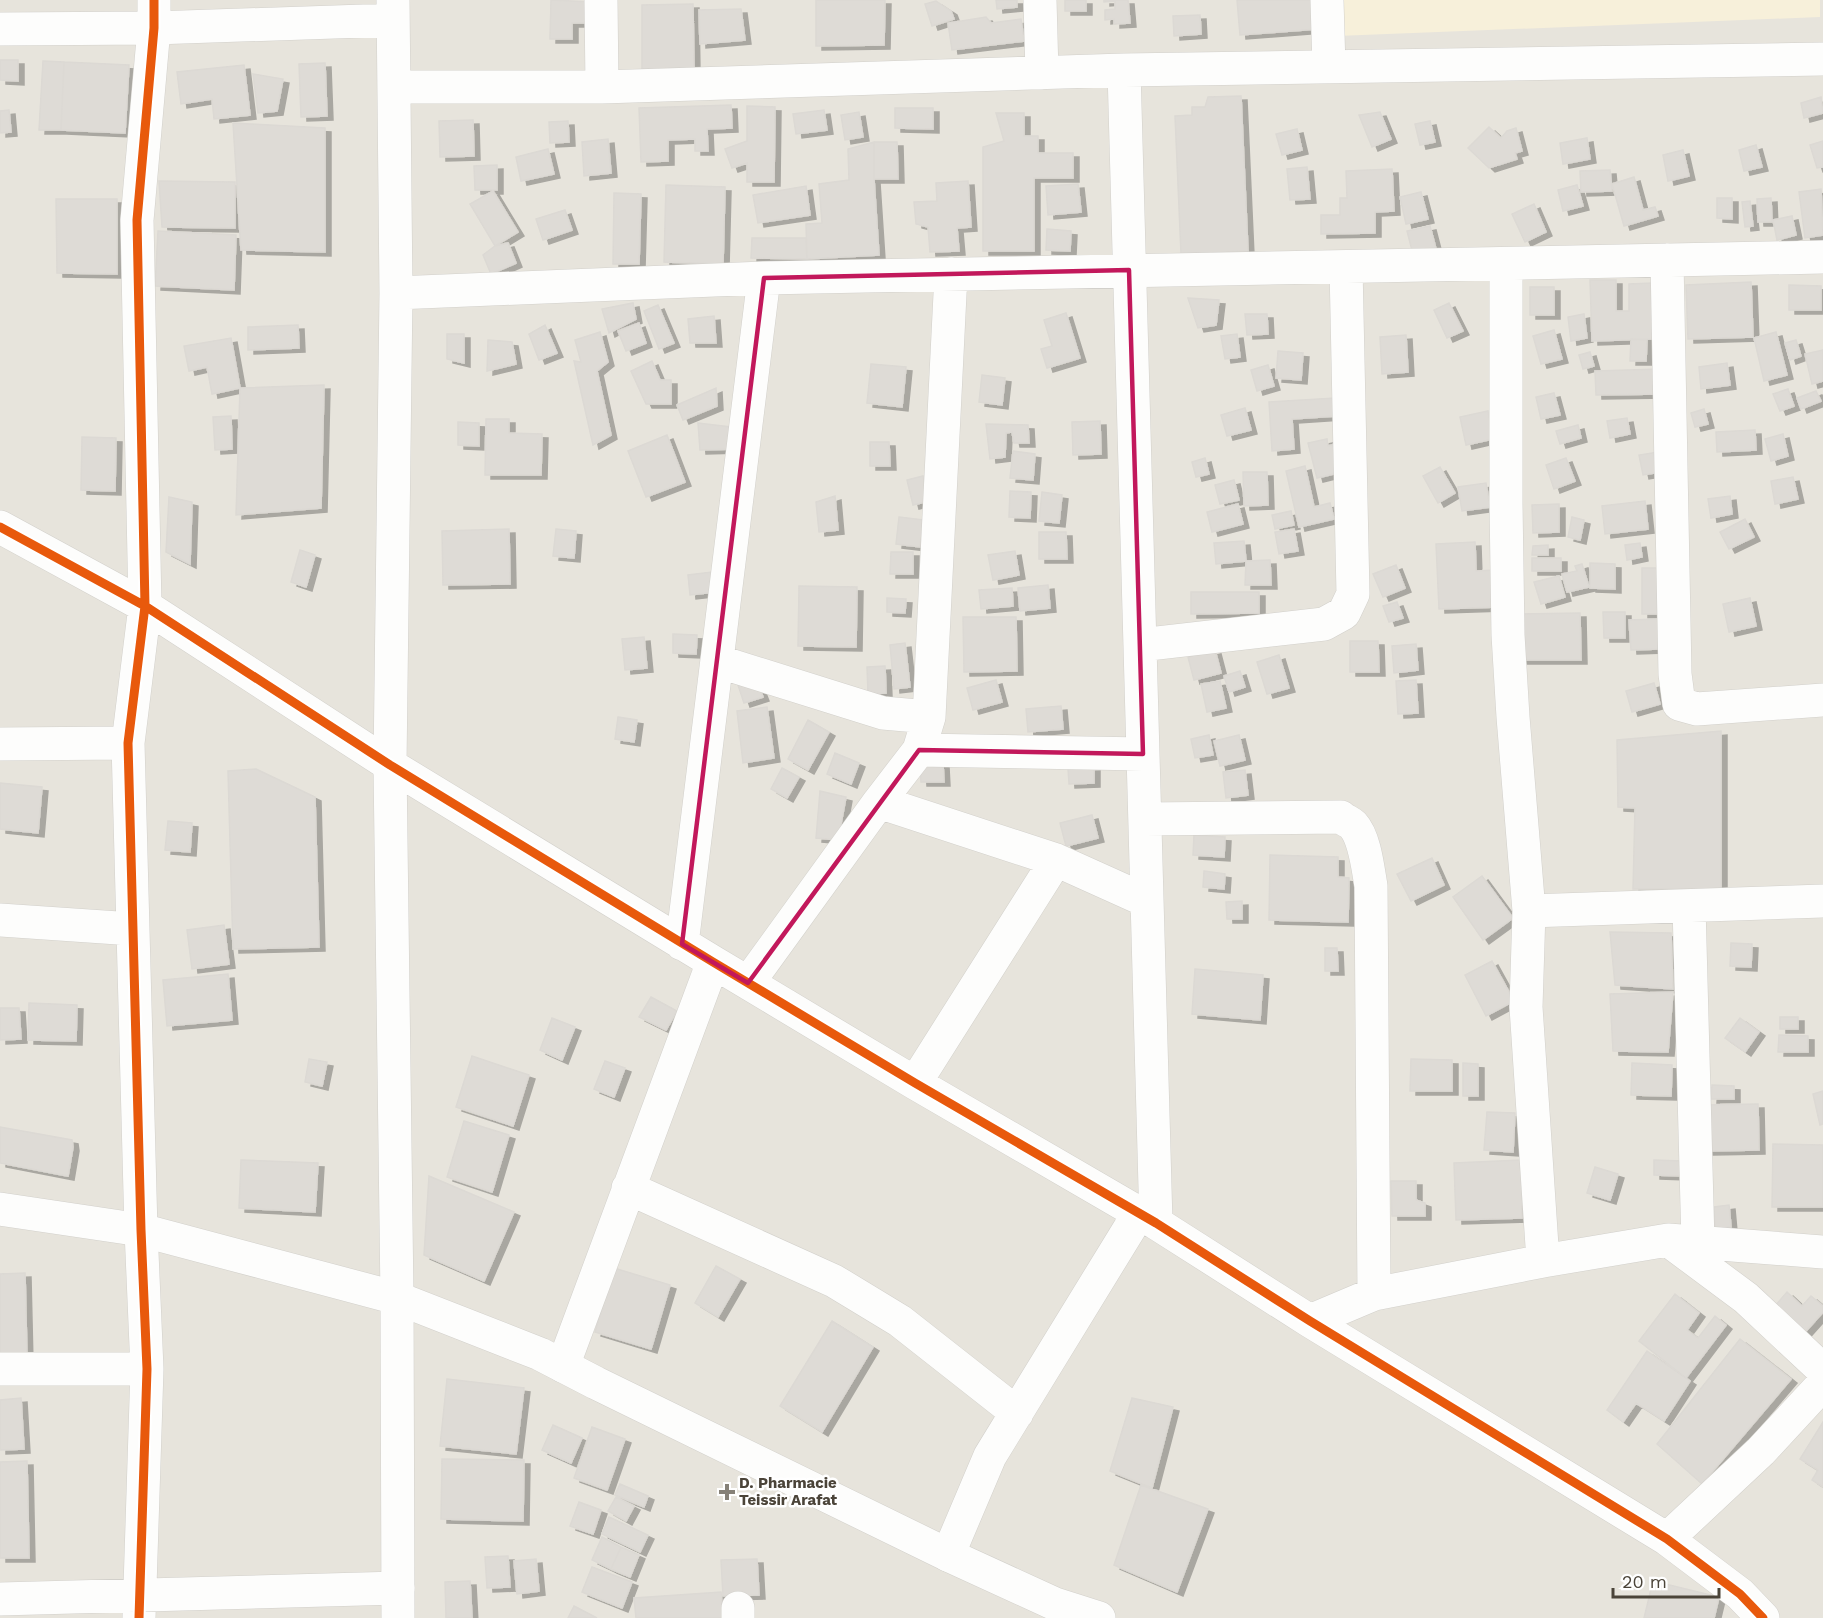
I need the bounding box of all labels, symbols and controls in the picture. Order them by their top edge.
place label: D. Pharmacie Teissir Arafat [739,1474,838,1509]
marker: D. Pharmacie Teissir Arafat [720,1485,734,1499]
scale bar [1613,1561,1720,1599]
text: 20 m [1622,1571,1667,1592]

